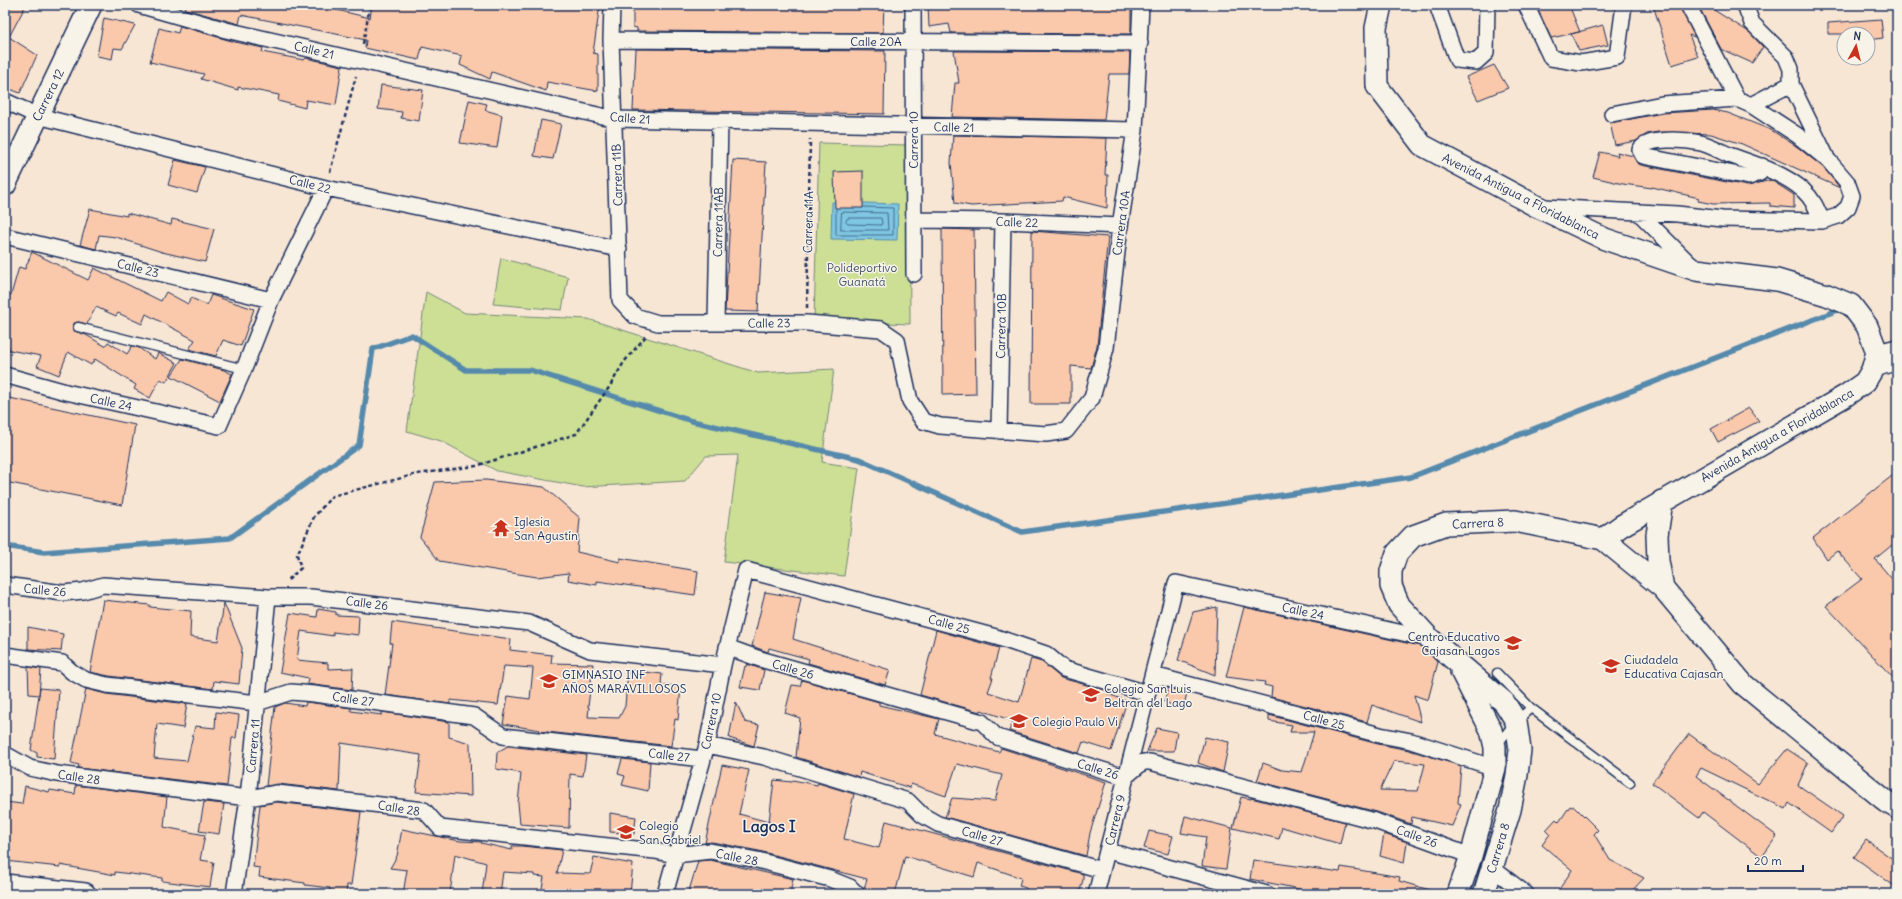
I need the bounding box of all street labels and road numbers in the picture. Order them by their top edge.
street label: Calle 20A [850,34,902,49]
street label: Calle 21 [292,38,336,62]
street label: Carrera 12 [29,66,67,124]
street label: Calle 21 [609,109,651,127]
street label: Carrera 10 [906,111,921,169]
street label: Calle 21 [934,119,974,135]
street label: Carrera 11B [608,143,626,206]
street label: Avenida Antigua a Floridablanca [1440,150,1602,242]
street label: Calle 22 [288,172,333,197]
street label: Carrera 11AB [710,187,726,257]
street label: Carrera 10A [1109,189,1133,256]
street label: Carrera 11A [800,190,816,253]
street label: Calle 22 [995,214,1039,230]
street label: Calle 23 [115,256,161,280]
street label: Carrera 10B [993,293,1009,359]
street label: Calle 23 [747,315,791,331]
street label: Avenida Antigua a Floridablanca [1698,385,1856,485]
street label: Calle 24 [89,390,133,414]
street label: Carrera 8 [1452,514,1504,532]
street label: Calle 26 [23,581,67,599]
street label: Calle 26 [345,593,389,613]
street label: Calle 24 [1281,599,1325,623]
street label: Calle 25 [926,611,972,637]
street label: Calle 26 [770,656,816,682]
street label: Calle 27 [331,689,375,709]
street label: Carrera 10 [698,691,724,751]
street label: Calle 25 [1301,707,1347,733]
street label: Carrera 11 [243,718,263,774]
street label: Calle 27 [647,745,691,765]
street label: Calle 26 [1075,756,1121,782]
street label: Calle 28 [57,767,101,787]
street label: Carrera 9 [1102,793,1128,847]
street label: Calle 28 [377,797,421,819]
street label: Carrera 8 [1483,821,1513,875]
street label: Calle 26 [1394,822,1440,850]
street label: Calle 27 [960,823,1004,849]
street label: Calle 28 [715,846,760,868]

